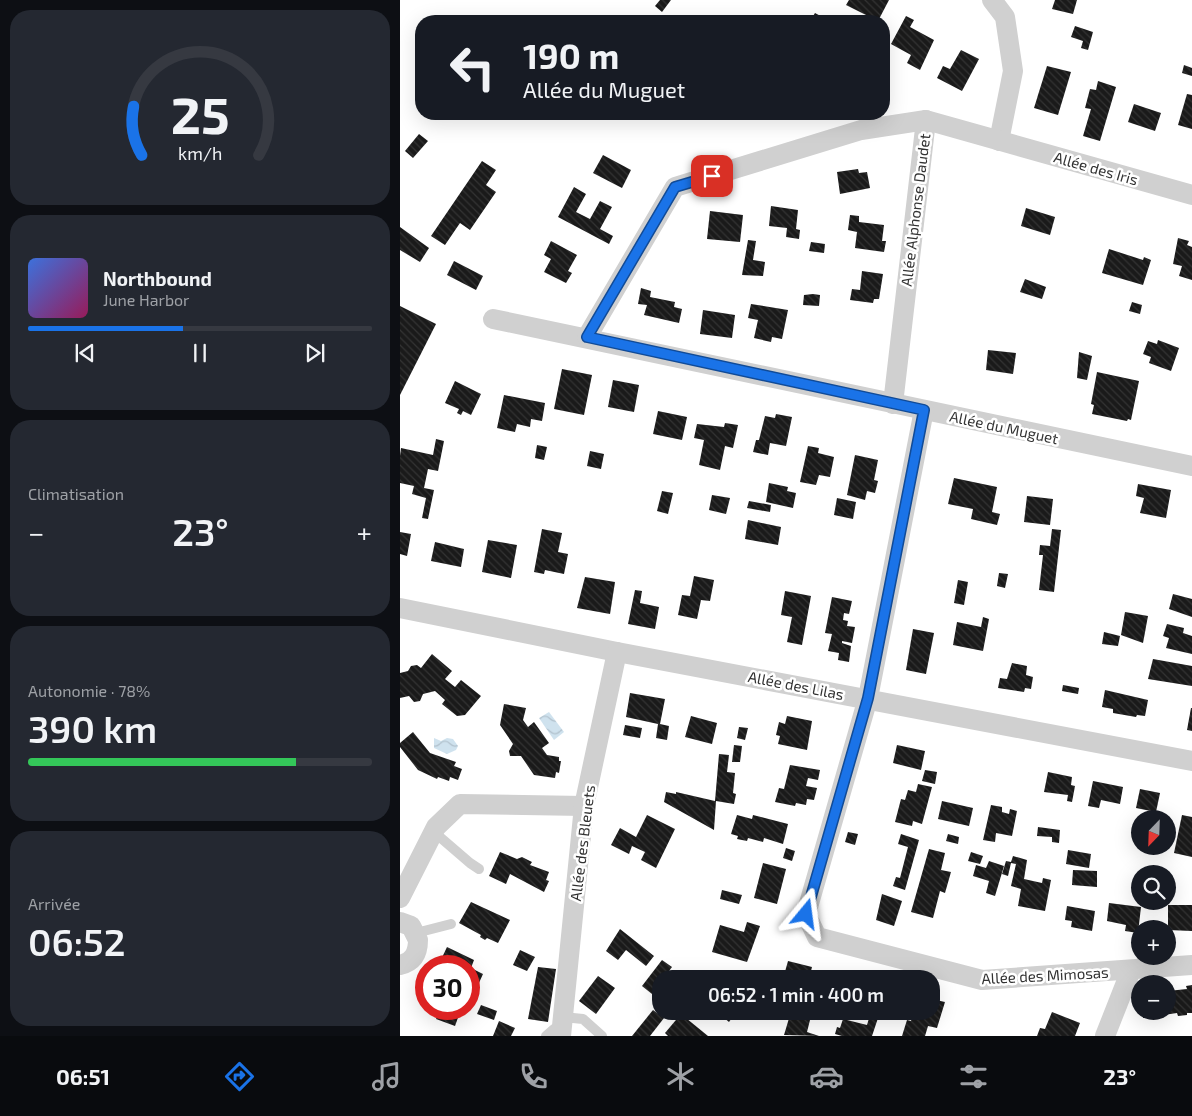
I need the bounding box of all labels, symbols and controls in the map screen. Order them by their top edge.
text: 190 m [523,34,619,76]
icon: left [440,35,505,100]
text: Allée du Muguet [523,76,685,102]
text: 25 [171,82,229,144]
street label: Allée Alphonse Daudet [897,132,933,287]
text: km/h [178,142,222,164]
street label: Allée des Iris [1052,147,1140,189]
pin [691,155,733,197]
icon: arrive [698,162,726,190]
text: Northbound [103,267,212,290]
text: June Harbor [103,290,190,309]
icon: previous [71,339,99,367]
icon: pause [186,339,214,367]
icon: next [301,339,329,367]
street label: Allée du Muguet [948,407,1060,447]
text: Climatisation [28,484,124,503]
text: 23° [172,508,229,554]
text: − [28,515,44,549]
text: + [357,515,372,549]
street label: Allée des Lilas [747,667,845,703]
text: Autonomie · 78% [28,681,150,700]
text: 390 km [28,705,157,751]
street label: Allée des Bleuets [566,784,598,902]
north arrow [1131,810,1176,855]
map controls [1131,810,1176,1020]
button: search [1131,865,1176,910]
position arrow [779,887,831,939]
text: Arrivée [28,894,80,913]
text: 06:52 [28,918,126,964]
button: + [1131,920,1176,965]
speed limit sign: 30 [415,955,480,1020]
street label: Allée des Mimosas [981,963,1109,987]
button: − [1131,975,1176,1020]
text: 06:52 · 1 min · 400 m [708,983,884,1006]
icon: directions [222,1059,257,1094]
icon: music [369,1059,404,1094]
icon: phone [516,1059,551,1094]
icon: climate [663,1059,698,1094]
icon: car [809,1059,844,1094]
icon: filters [956,1059,991,1094]
text: 06:51 [56,1063,110,1089]
text: 23° [1103,1063,1136,1089]

